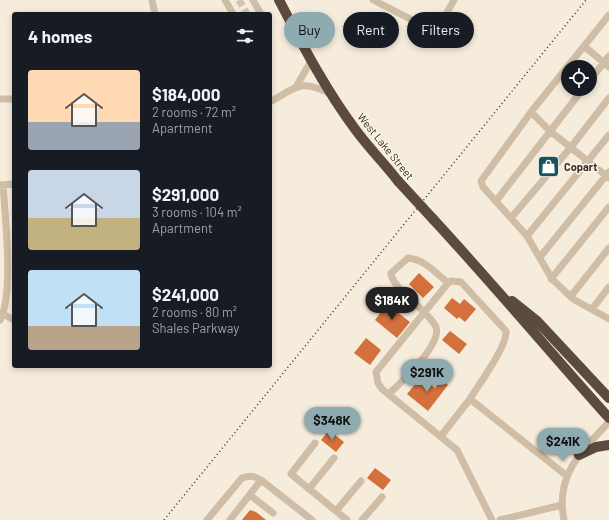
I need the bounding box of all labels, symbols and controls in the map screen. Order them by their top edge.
chip: Buy [284,12,335,48]
chip: Rent [343,12,399,48]
chip: Filters [407,12,474,48]
icon: filters [234,25,256,47]
text: 4 homes [28,26,92,46]
map controls [561,60,597,96]
button: locate [561,60,597,96]
text: $184,000 [152,84,220,104]
icon: home [60,86,108,134]
text: 2 rooms · 72 m² [152,104,236,120]
street label: West Lake Street [355,110,417,182]
text: Apartment [152,120,213,136]
shop icon: Copart [535,153,561,179]
place label: Copart [564,160,597,173]
text: $291,000 [152,184,219,204]
icon: home [60,186,108,234]
text: 3 rooms · 104 m² [152,204,242,220]
text: Apartment [152,220,213,236]
text: $241,000 [152,284,219,304]
icon: home [60,286,108,334]
pin: $184K [364,287,420,321]
text: $184K [374,292,410,308]
text: 2 rooms · 80 m² [152,304,237,320]
text: Shales Parkway [152,320,239,336]
pin: $291K [399,359,455,393]
text: $291K [410,364,444,380]
pin: $348K [304,407,360,441]
text: $348K [313,412,351,428]
pin: $241K [535,428,591,462]
text: $241K [546,433,580,449]

